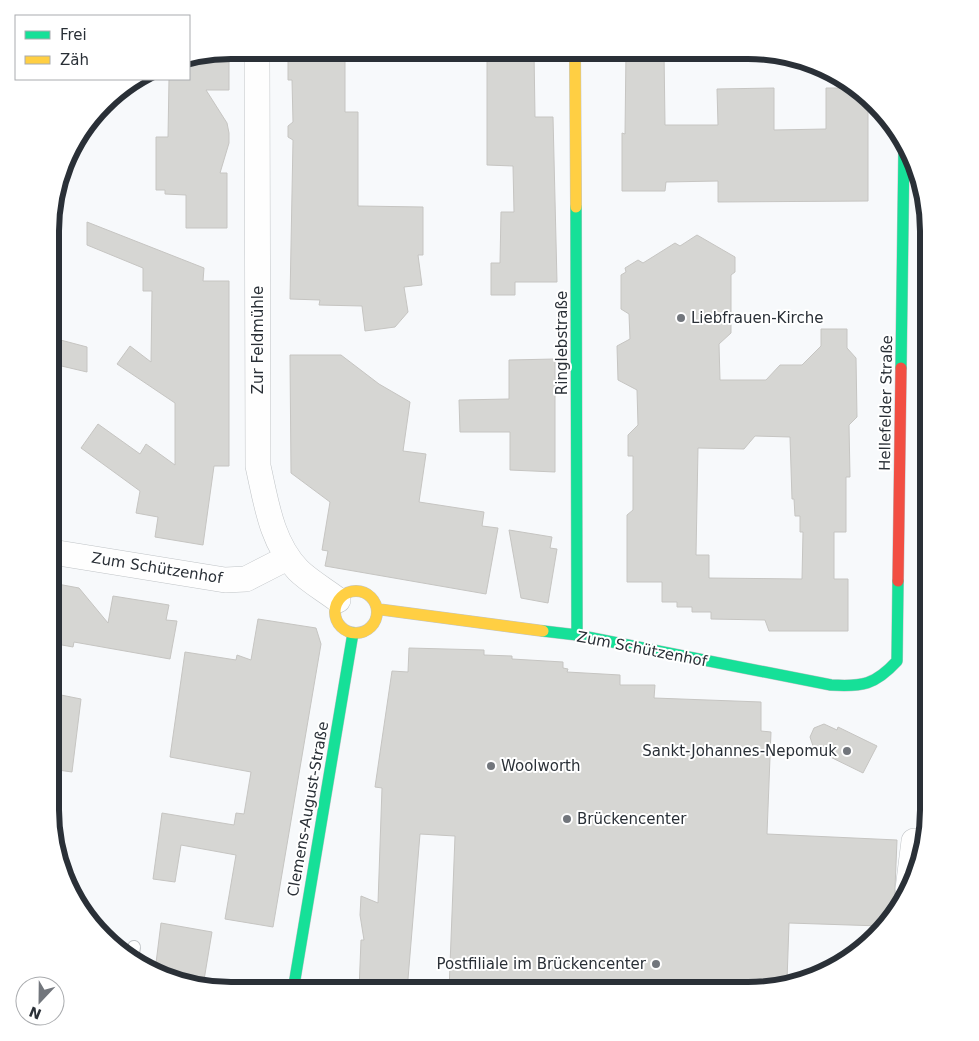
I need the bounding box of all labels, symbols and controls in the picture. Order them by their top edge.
legend [15,15,190,80]
text: Frei [60,26,87,44]
text: Zäh [60,51,89,69]
street label: Zur Feldmühle [249,286,267,394]
street label: Ringlebstraße [553,291,571,395]
place label: Liebfrauen-Kirche [691,309,823,327]
marker: Liebfrauen-Kirche [675,312,687,324]
street label: Hellefelder Straße [876,335,896,471]
street label: Zum Schützenhof [90,549,225,587]
street label: Zum Schützenhof [575,628,709,671]
street label: Clemens-August-Straße [284,720,332,898]
place label: Sankt-Johannes-Nepomuk [642,742,837,760]
marker: Sankt-Johannes-Nepomuk [841,745,853,757]
place label: Woolworth [501,757,580,775]
marker: Woolworth [485,760,497,772]
place label: Brückencenter [577,810,687,828]
marker: Brückencenter [561,813,573,825]
place label: Postfiliale im Brückencenter [437,955,647,973]
marker: Postfiliale im Brückencenter [650,958,662,970]
north arrow [15,976,65,1026]
text: N [27,1003,44,1023]

